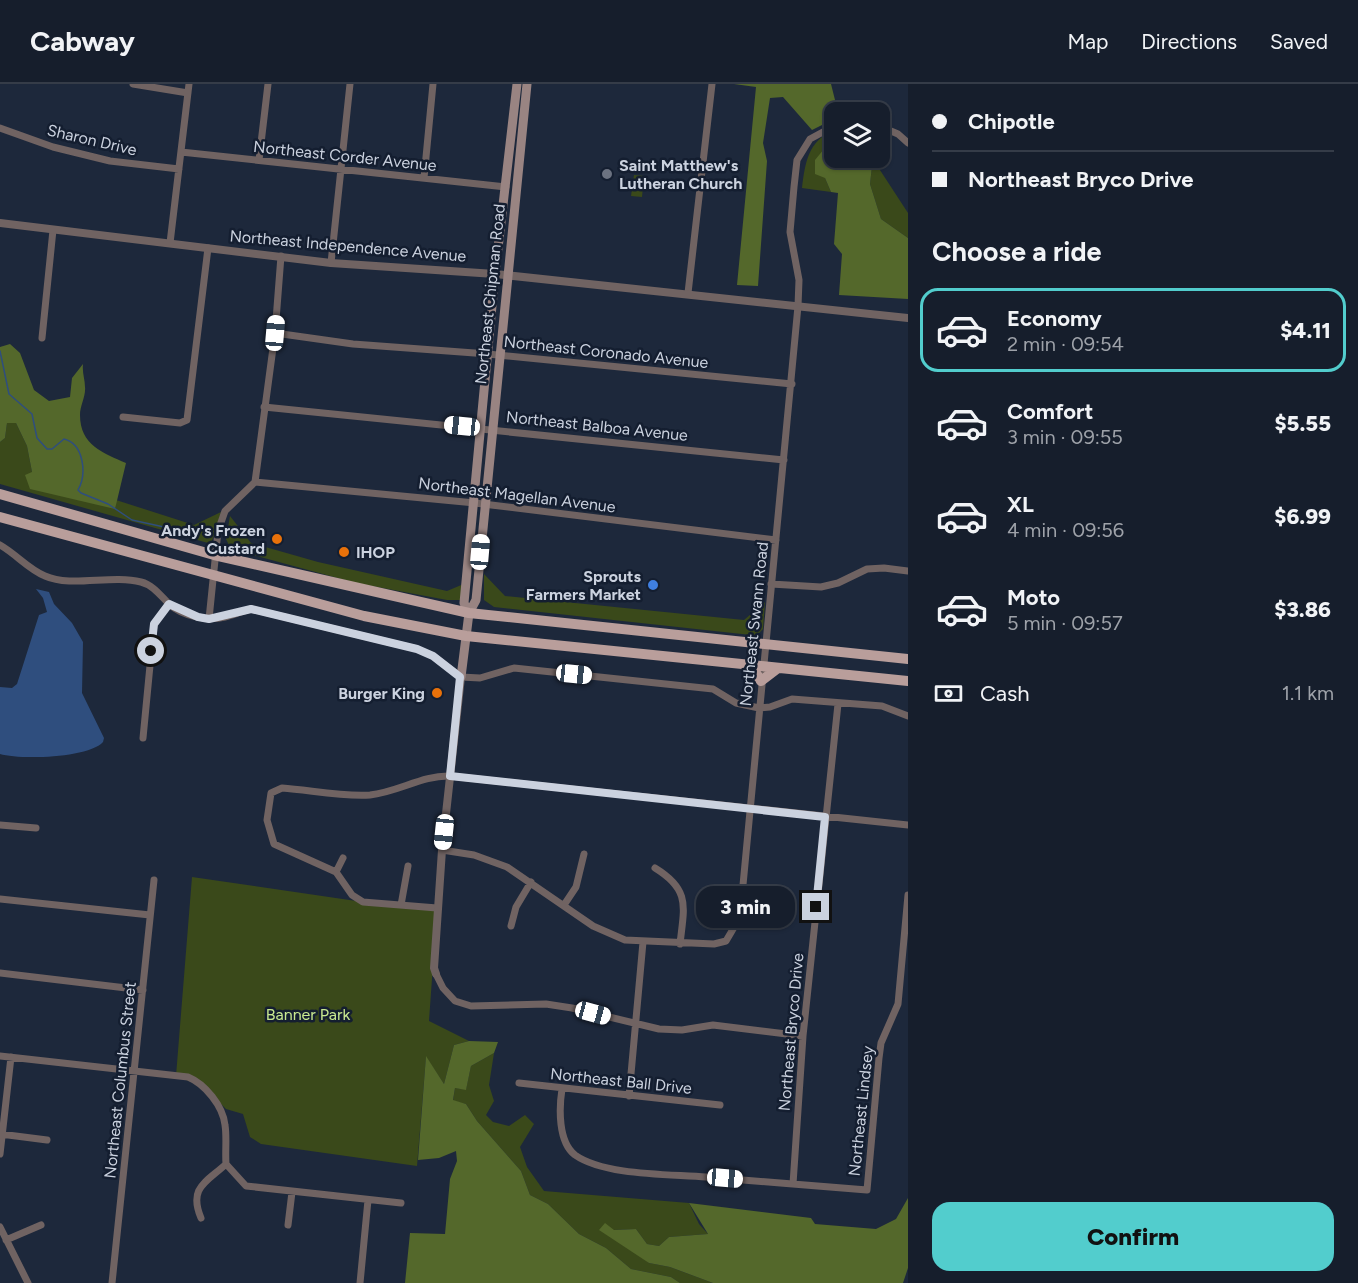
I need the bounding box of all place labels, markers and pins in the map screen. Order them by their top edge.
place label: Saint Matthew's Lutheran Church [619,156,742,193]
marker: Saint Matthew's Lutheran Church [600,167,614,181]
place label: Andy's Frozen Custard [161,521,265,558]
marker: Andy's Frozen Custard [270,532,284,546]
place label: IHOP [356,543,395,562]
marker: IHOP [337,545,351,559]
place label: Sprouts Farmers Market [526,567,642,604]
marker: Sprouts Farmers Market [646,578,660,592]
place label: Burger King [338,684,425,703]
marker: Burger King [430,686,444,700]

